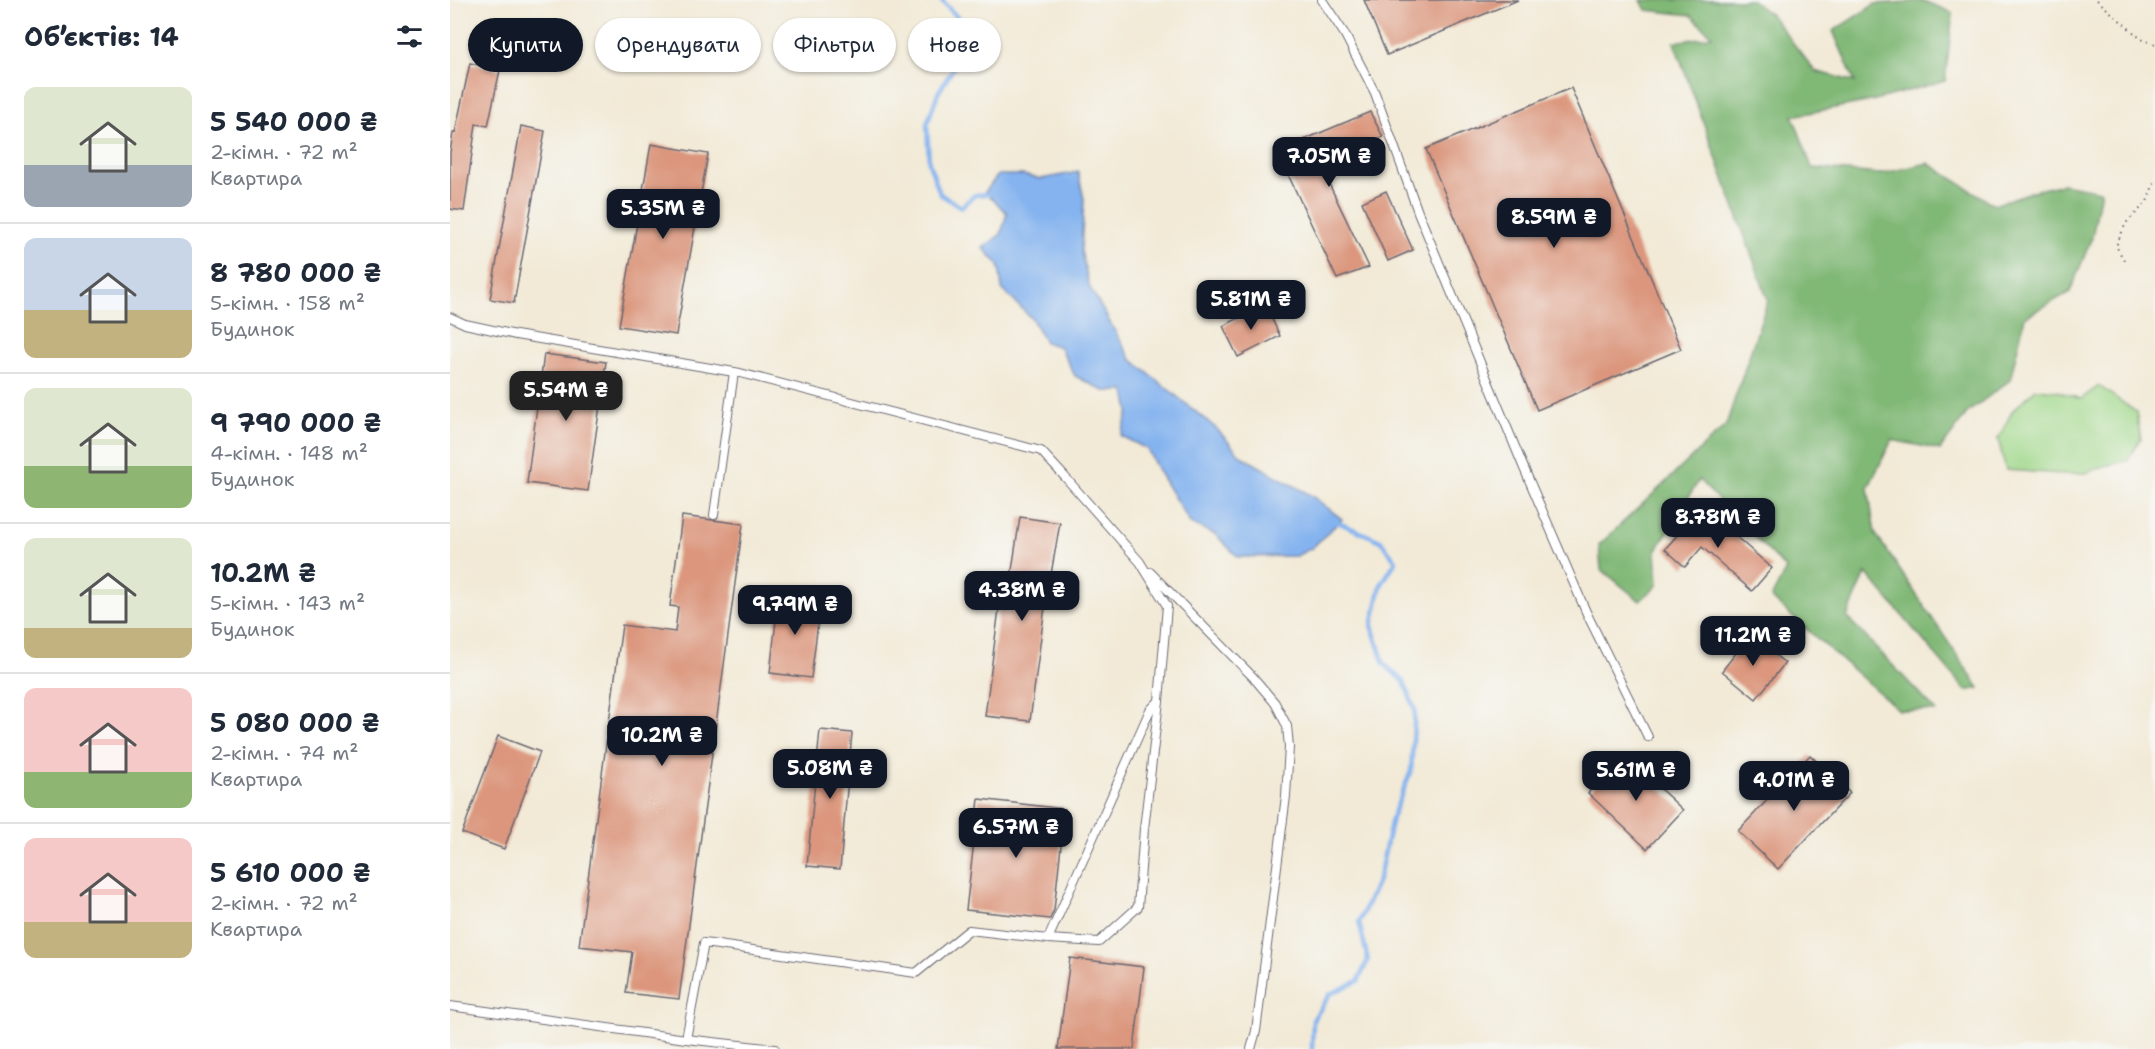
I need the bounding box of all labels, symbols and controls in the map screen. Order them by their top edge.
chip: Купити [468,18,583,72]
chip: Орендувати [595,18,761,72]
chip: Фільтри [773,18,896,72]
chip: Нове [908,18,1001,72]
text: Об’єктів: 14 [24,19,179,54]
icon: filters [393,20,426,53]
text: 5 540 000 ₴ [210,104,378,139]
icon: home [72,111,144,183]
pin: 7.05M ₴ [1274,137,1384,188]
text: 2-кімн. · 72 m² [210,139,358,165]
text: 7.05M ₴ [1286,143,1372,169]
text: Квартира [210,165,302,191]
pin: 5.35M ₴ [608,189,718,240]
text: 5.35M ₴ [621,195,705,221]
pin: 8.59M ₴ [1499,198,1609,249]
text: 8.59M ₴ [1511,204,1597,230]
text: 8 780 000 ₴ [210,255,381,290]
icon: home [72,262,144,334]
pin: 5.81M ₴ [1196,280,1306,331]
text: 5.81M ₴ [1211,286,1291,312]
text: 5-кімн. · 158 m² [210,290,365,316]
text: Будинок [210,316,294,342]
pin: 5.54M ₴ [511,371,621,422]
text: 5.54M ₴ [524,377,608,403]
text: 9 790 000 ₴ [210,405,381,440]
icon: home [72,412,144,484]
text: 4-кімн. · 148 m² [210,440,368,466]
text: Будинок [210,466,294,492]
pin: 8.78M ₴ [1663,498,1773,549]
text: 8.78M ₴ [1675,504,1761,530]
text: 10.2M ₴ [210,555,316,590]
icon: home [72,562,144,634]
pin: 4.38M ₴ [967,571,1077,622]
text: 4.38M ₴ [978,577,1066,603]
pin: 9.79M ₴ [740,585,850,636]
text: 5-кімн. · 143 m² [210,590,365,616]
text: 9.79M ₴ [752,591,838,617]
text: Будинок [210,616,294,642]
pin: 11.2M ₴ [1698,616,1808,667]
text: 11.2M ₴ [1714,622,1792,648]
text: 5 080 000 ₴ [210,705,380,740]
icon: home [72,712,144,784]
pin: 10.2M ₴ [607,716,717,767]
text: 10.2M ₴ [621,722,703,748]
text: 2-кімн. · 74 m² [210,740,359,766]
pin: 5.08M ₴ [775,749,885,800]
pin: 5.61M ₴ [1581,751,1691,802]
text: 5.08M ₴ [787,755,873,781]
text: 5.61M ₴ [1596,757,1676,783]
pin: 4.01M ₴ [1739,761,1849,812]
text: Квартира [210,766,302,792]
text: 4.01M ₴ [1753,767,1835,793]
pin: 6.57M ₴ [961,808,1071,859]
text: 6.57M ₴ [973,814,1059,840]
text: 5 610 000 ₴ [210,855,371,890]
icon: home [72,862,144,934]
text: 2-кімн. · 72 m² [210,890,358,916]
text: Квартира [210,916,302,942]

